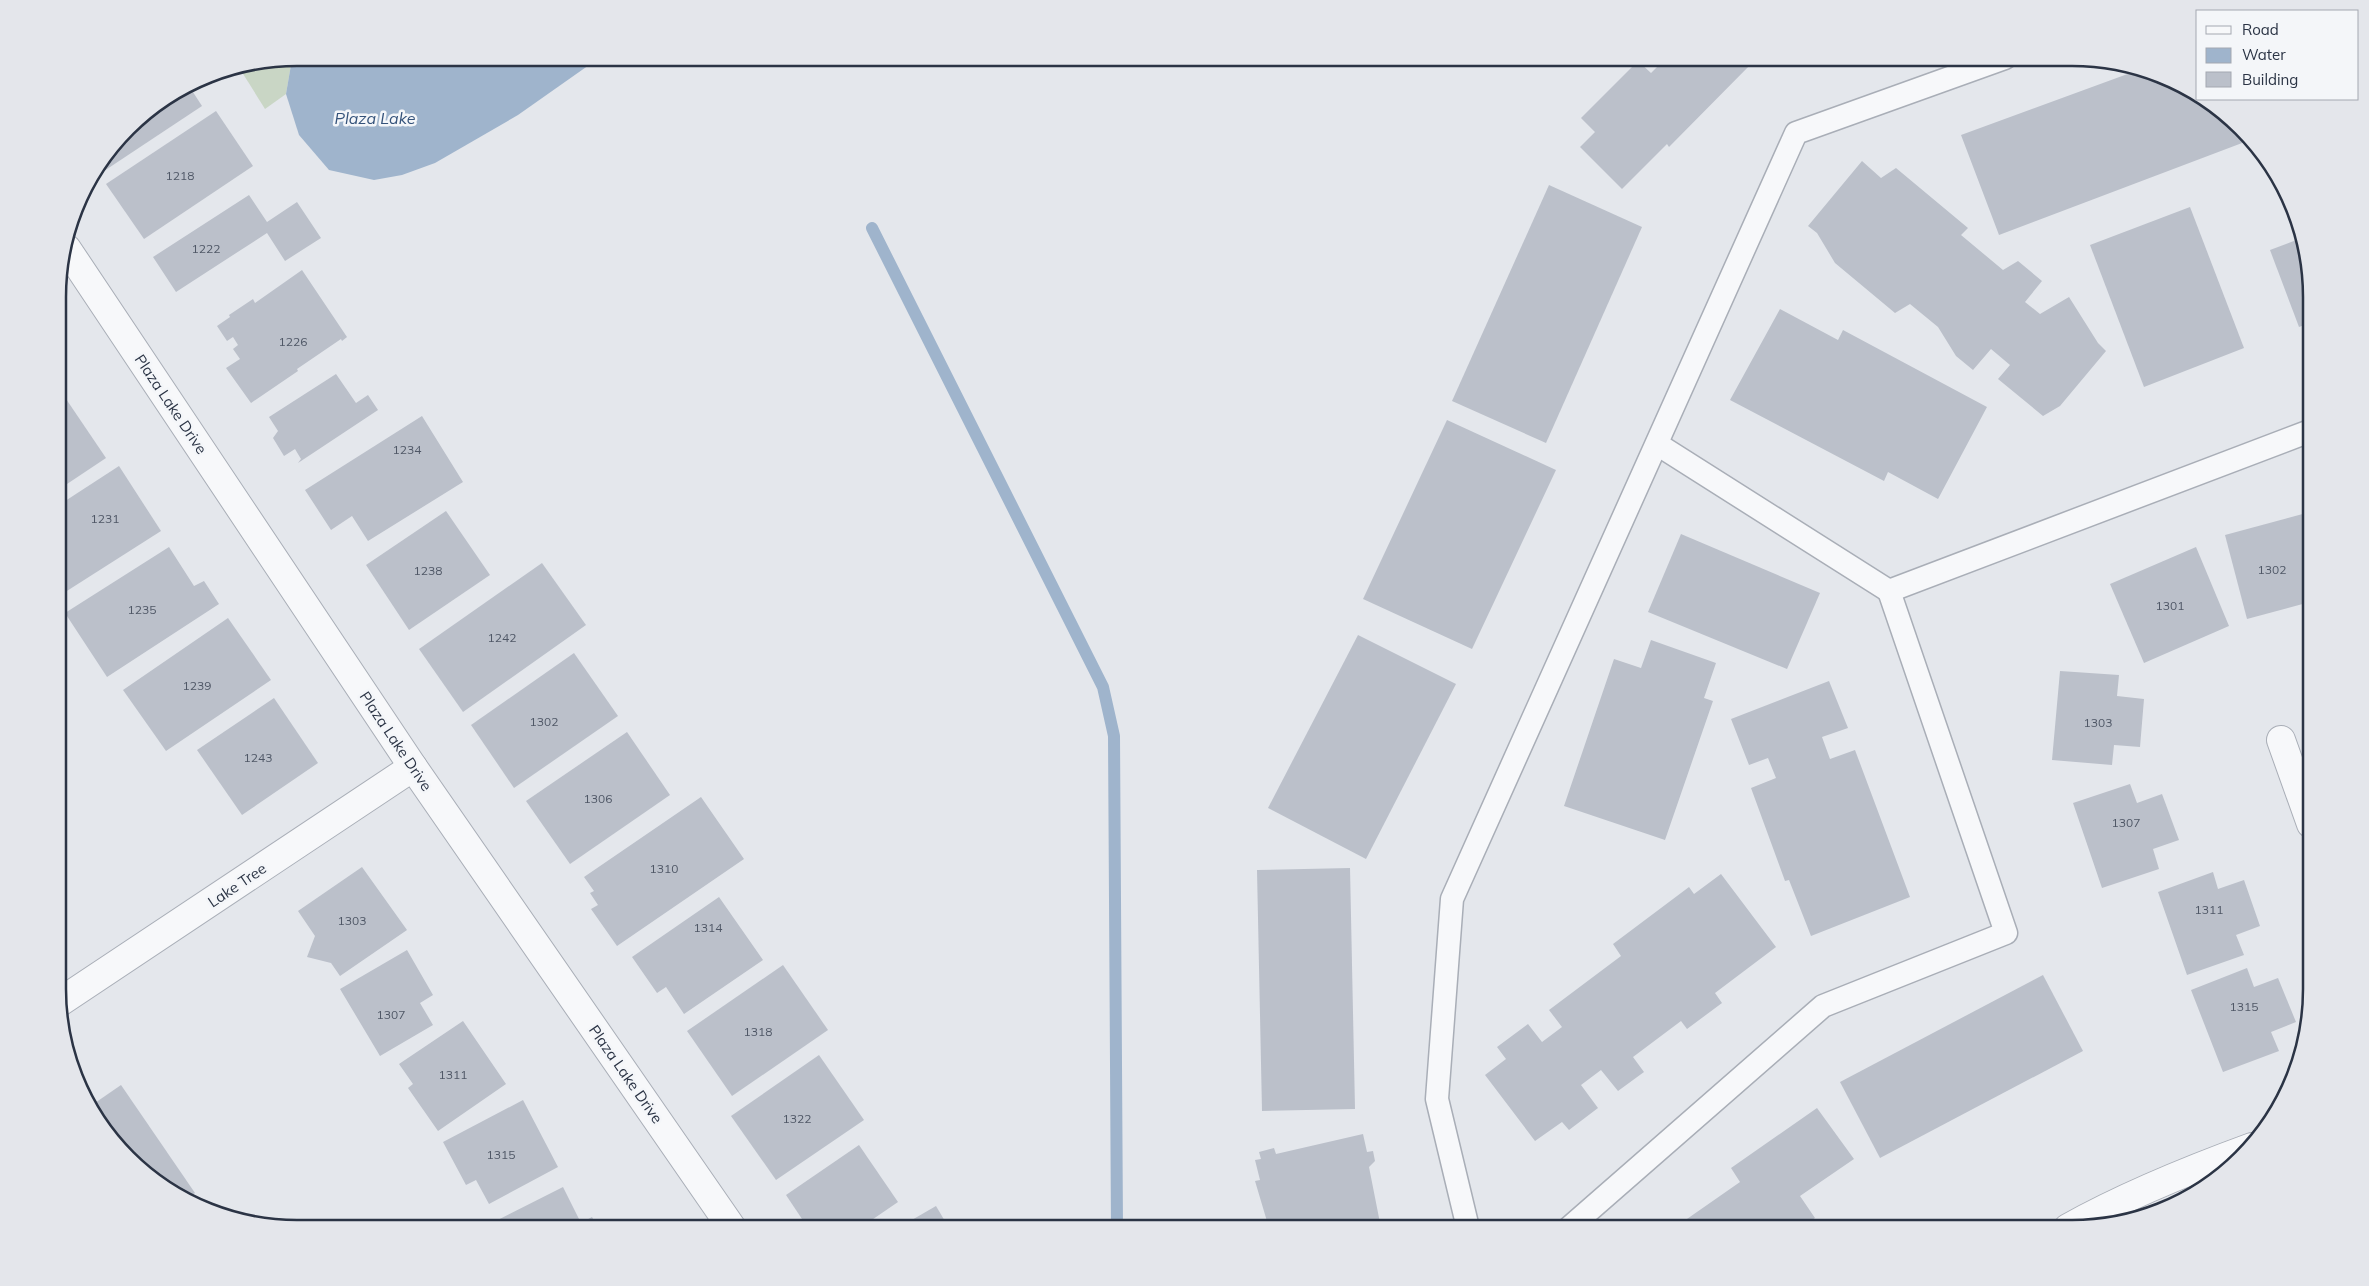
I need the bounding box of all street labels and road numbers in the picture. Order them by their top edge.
street label: Plaza Lake Drive [131,351,211,457]
street label: Plaza Lake Drive [356,688,436,794]
street label: Lake Tree [204,859,270,911]
street label: Plaza Lake Drive [585,1021,667,1127]

